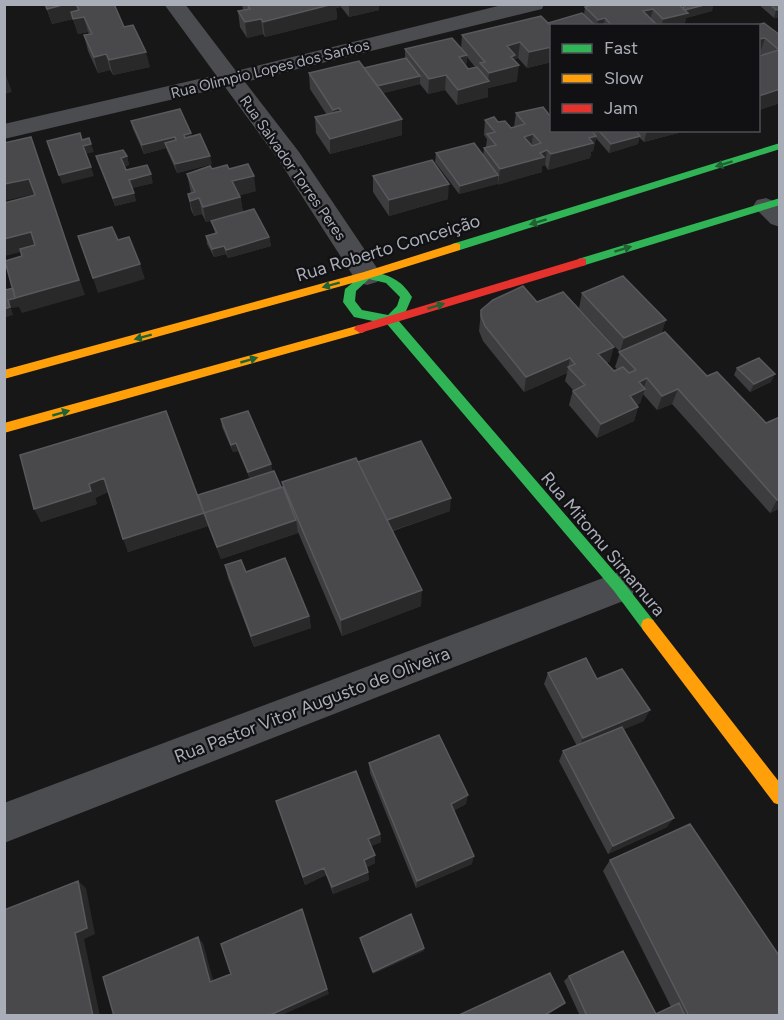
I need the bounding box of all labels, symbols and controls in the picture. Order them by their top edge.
legend [550,24,760,132]
street label: Rua Olimpio Lopes dos Santos [169,36,371,102]
text: Fast [604,37,638,59]
text: Slow [604,67,643,89]
street label: Rua Salvador Torres Peres [236,92,350,244]
text: Jam [604,97,638,119]
one-way arrow [715,159,733,169]
street label: Rua Roberto Conceição [293,210,483,286]
one-way arrow [529,218,547,227]
one-way arrow [614,244,632,254]
one-way arrow [322,281,340,290]
one-way arrow [427,301,445,310]
one-way arrow [134,333,152,342]
one-way arrow [240,355,258,364]
one-way arrow [52,408,70,417]
street label: Rua Mitomu Simamura [536,467,670,621]
street label: Rua Pastor Vitor Augusto de Oliveira [171,642,453,768]

